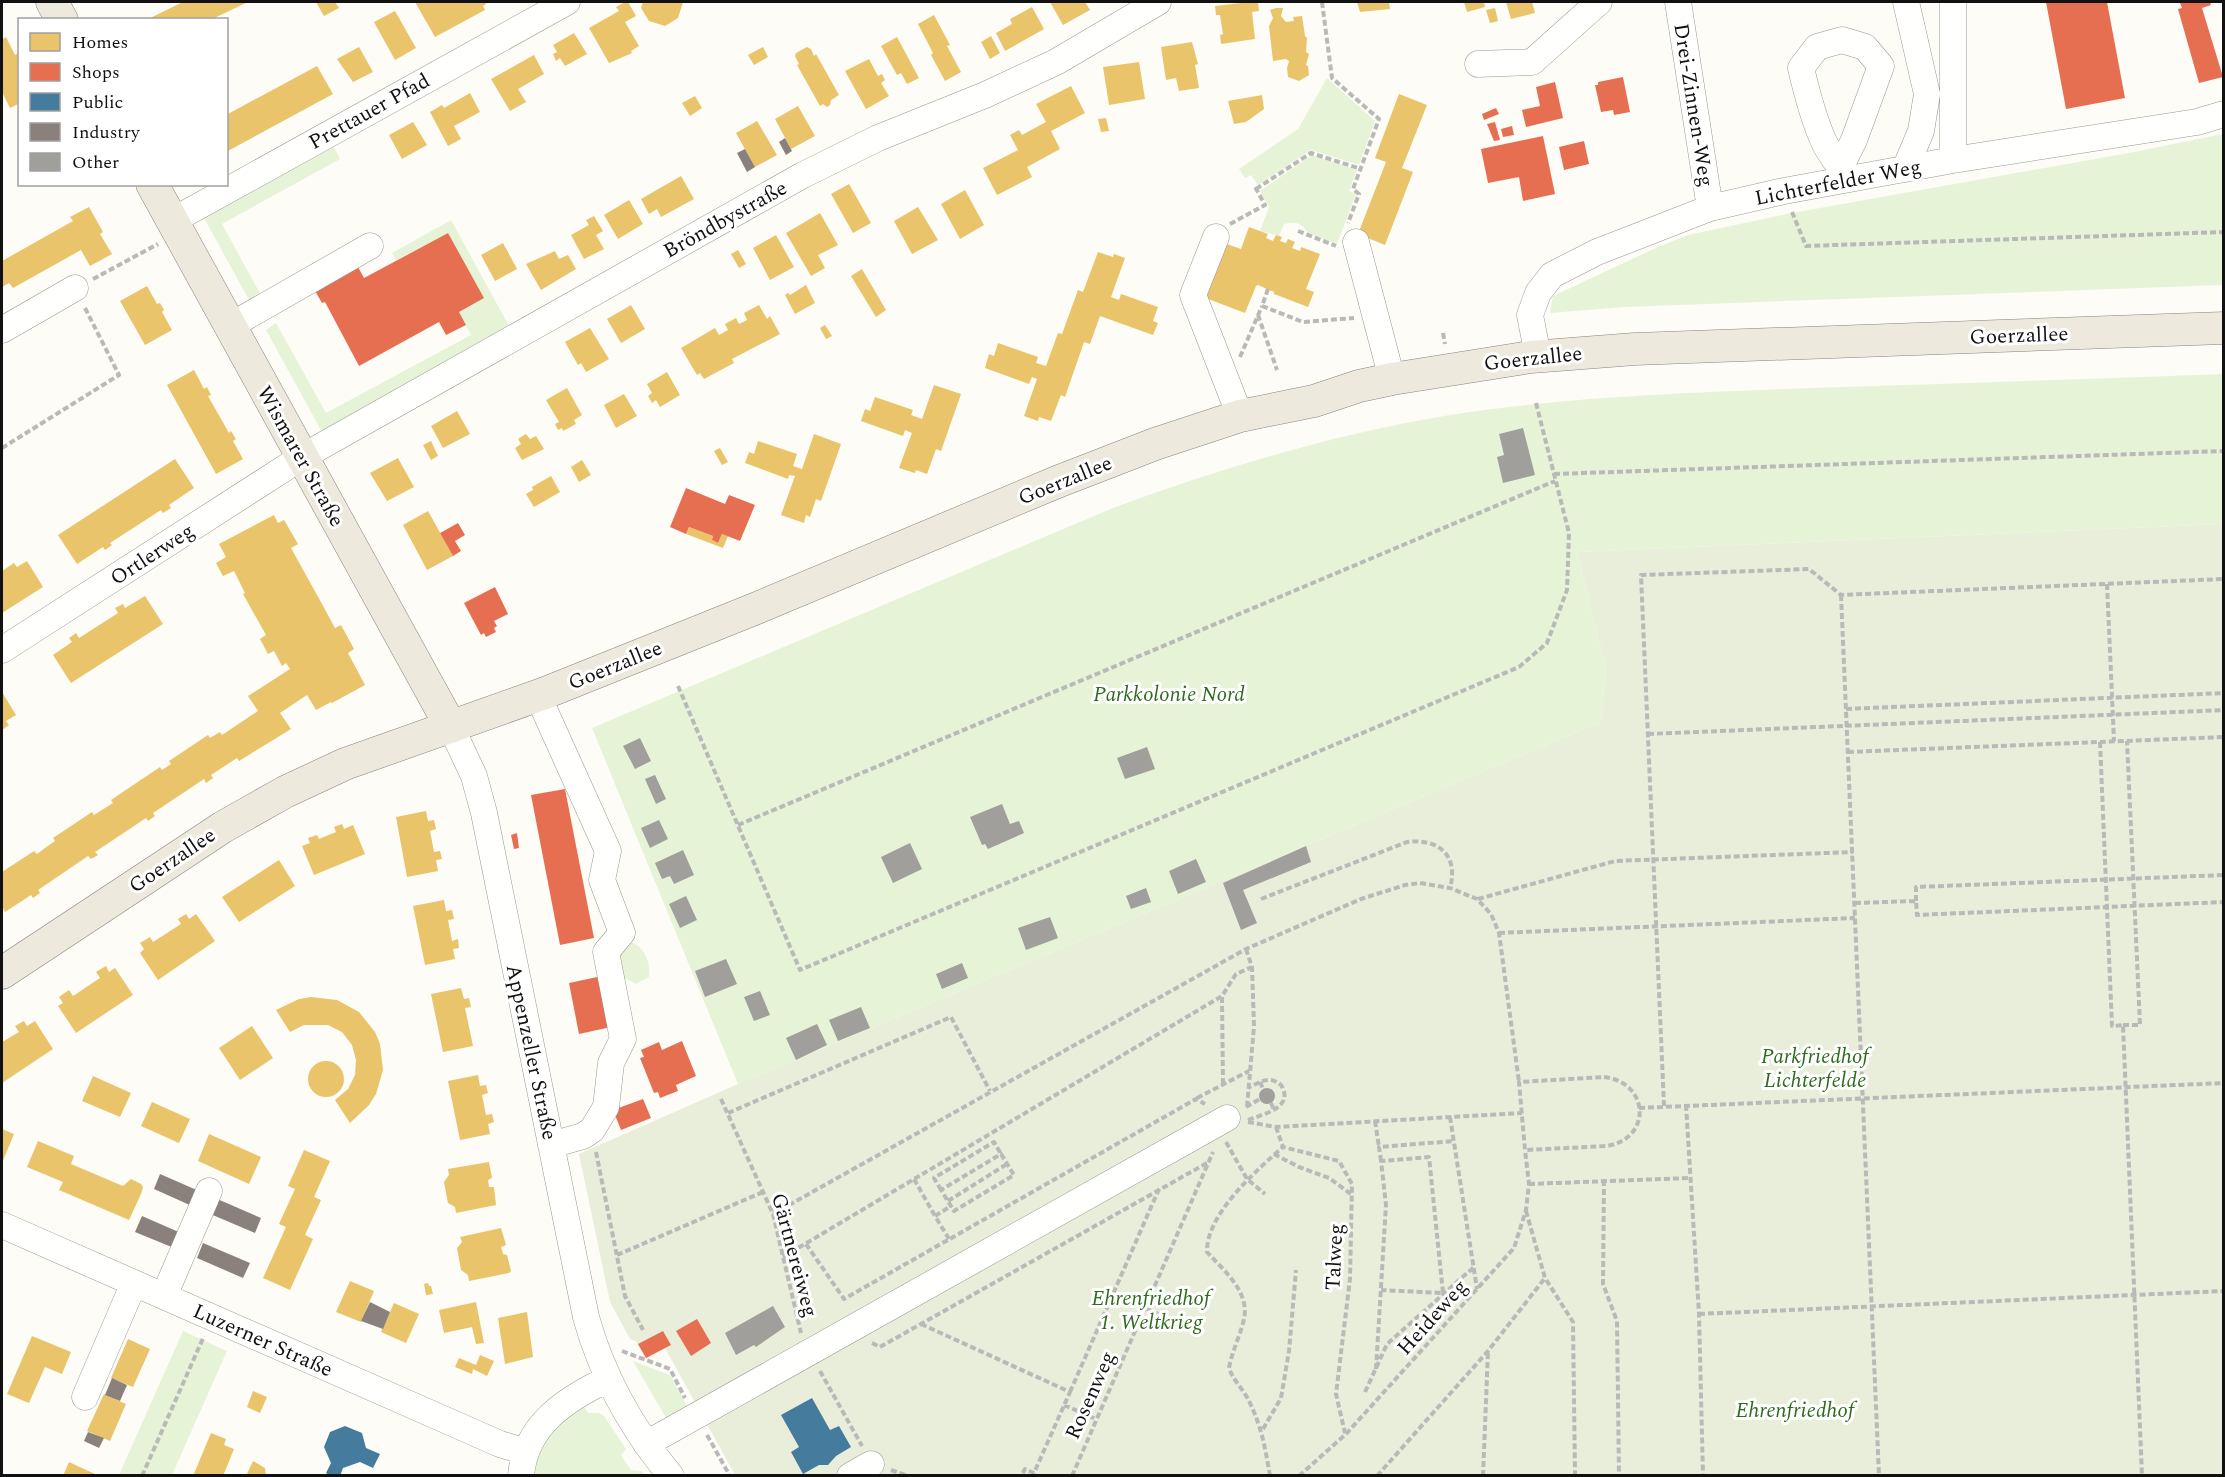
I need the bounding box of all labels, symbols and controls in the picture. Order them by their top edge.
legend [18,18,228,186]
street label: Drei-Zinnen-Weg [1664,21,1722,189]
text: Homes [72,29,128,56]
text: Shops [72,59,120,86]
street label: Prettauer Pfad [303,65,436,159]
text: Public [72,89,123,116]
text: Industry [72,119,141,146]
text: Other [72,149,119,176]
street label: Lichterfelder Weg [1752,151,1924,215]
street label: Bröndbystraße [658,173,793,267]
street label: Goerzallee [1969,318,2069,354]
street label: Goerzallee [1482,338,1584,380]
street label: Wismarer Straße [248,380,352,533]
street label: Goerzallee [1013,448,1117,514]
street label: Ortlerweg [104,516,201,594]
street label: Goerzallee [563,633,667,699]
park label: Parkkolonie Nord [1093,679,1245,711]
street label: Goerzallee [123,820,223,902]
street label: Appenzeller Straße [497,961,565,1143]
park label: Parkfriedhof Lichterfelde [1761,1041,1872,1097]
street label: Gärtnereiweg [762,1190,826,1321]
street label: Talweg [1317,1223,1353,1291]
street label: Heideweg [1390,1272,1476,1363]
park label: Ehrenfriedhof 1. Weltkrieg [1092,1283,1214,1339]
street label: Luzerner Straße [188,1296,338,1386]
street label: Rosenweg [1057,1346,1125,1445]
park label: Ehrenfriedhof [1736,1395,1858,1427]

